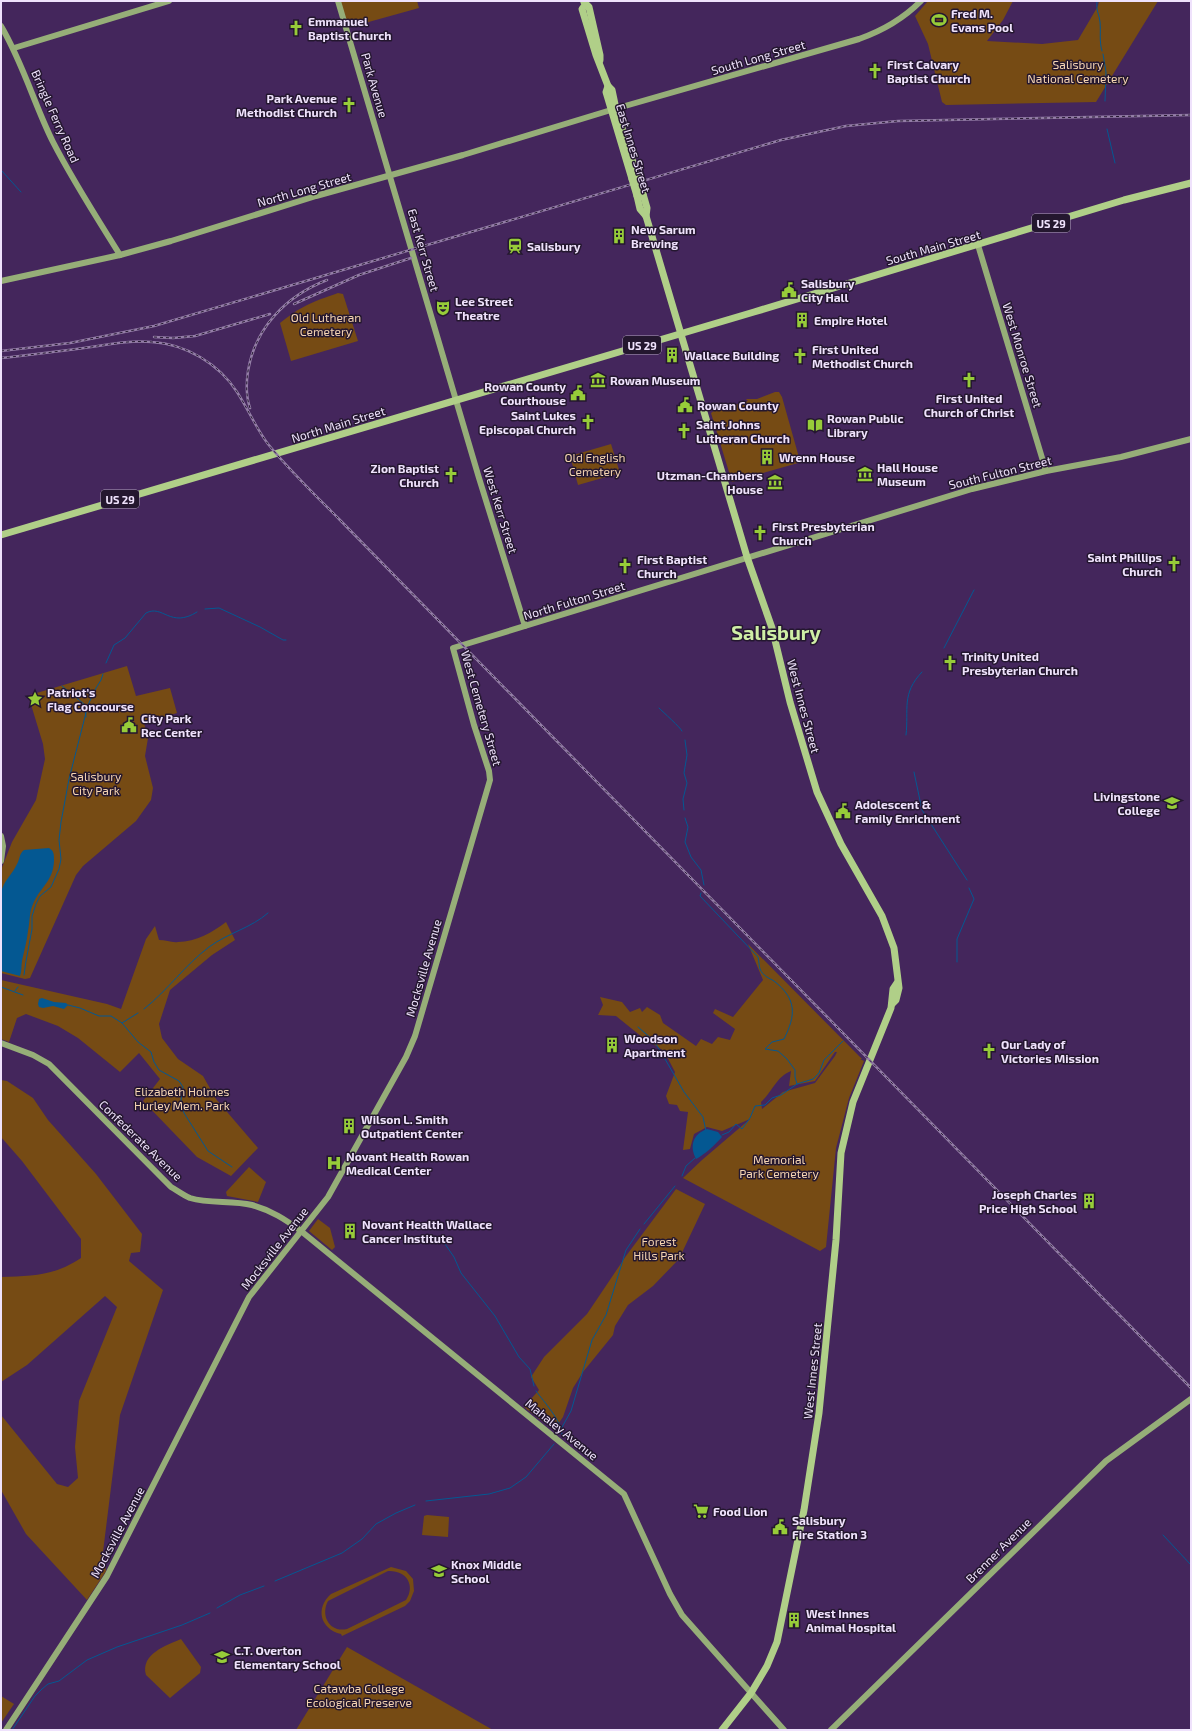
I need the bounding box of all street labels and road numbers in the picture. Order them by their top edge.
street label: South Long Street [709,37,807,77]
street label: Park Avenue [359,51,391,119]
street label: Bringle Ferry Road [29,67,83,165]
street label: East Innes Street [614,102,654,195]
street label: North Long Street [255,169,353,209]
street label: East Kerr Street [405,207,443,293]
road number: US 29 [1032,214,1070,232]
street label: South Main Street [884,227,982,267]
street label: West Monroe Street [1000,301,1046,410]
road number: US 29 [623,336,661,354]
street label: North Main Street [289,403,387,445]
street label: South Fulton Street [947,452,1053,492]
street label: West Kerr Street [481,465,521,555]
road number: US 29 [101,490,139,508]
street label: North Fulton Street [522,578,627,622]
street label: West Cemetery Street [459,649,505,768]
street label: West Innes Street [785,658,823,755]
street label: Mocksville Avenue [402,918,444,1018]
street label: Confederate Avenue [97,1097,185,1183]
street label: Mocksville Avenue [237,1204,311,1292]
street label: West Innes Street [800,1322,824,1420]
street label: Mahaley Avenue [523,1395,601,1463]
street label: Mocksville Avenue [87,1484,147,1580]
street label: Brenner Avenue [963,1515,1033,1585]

